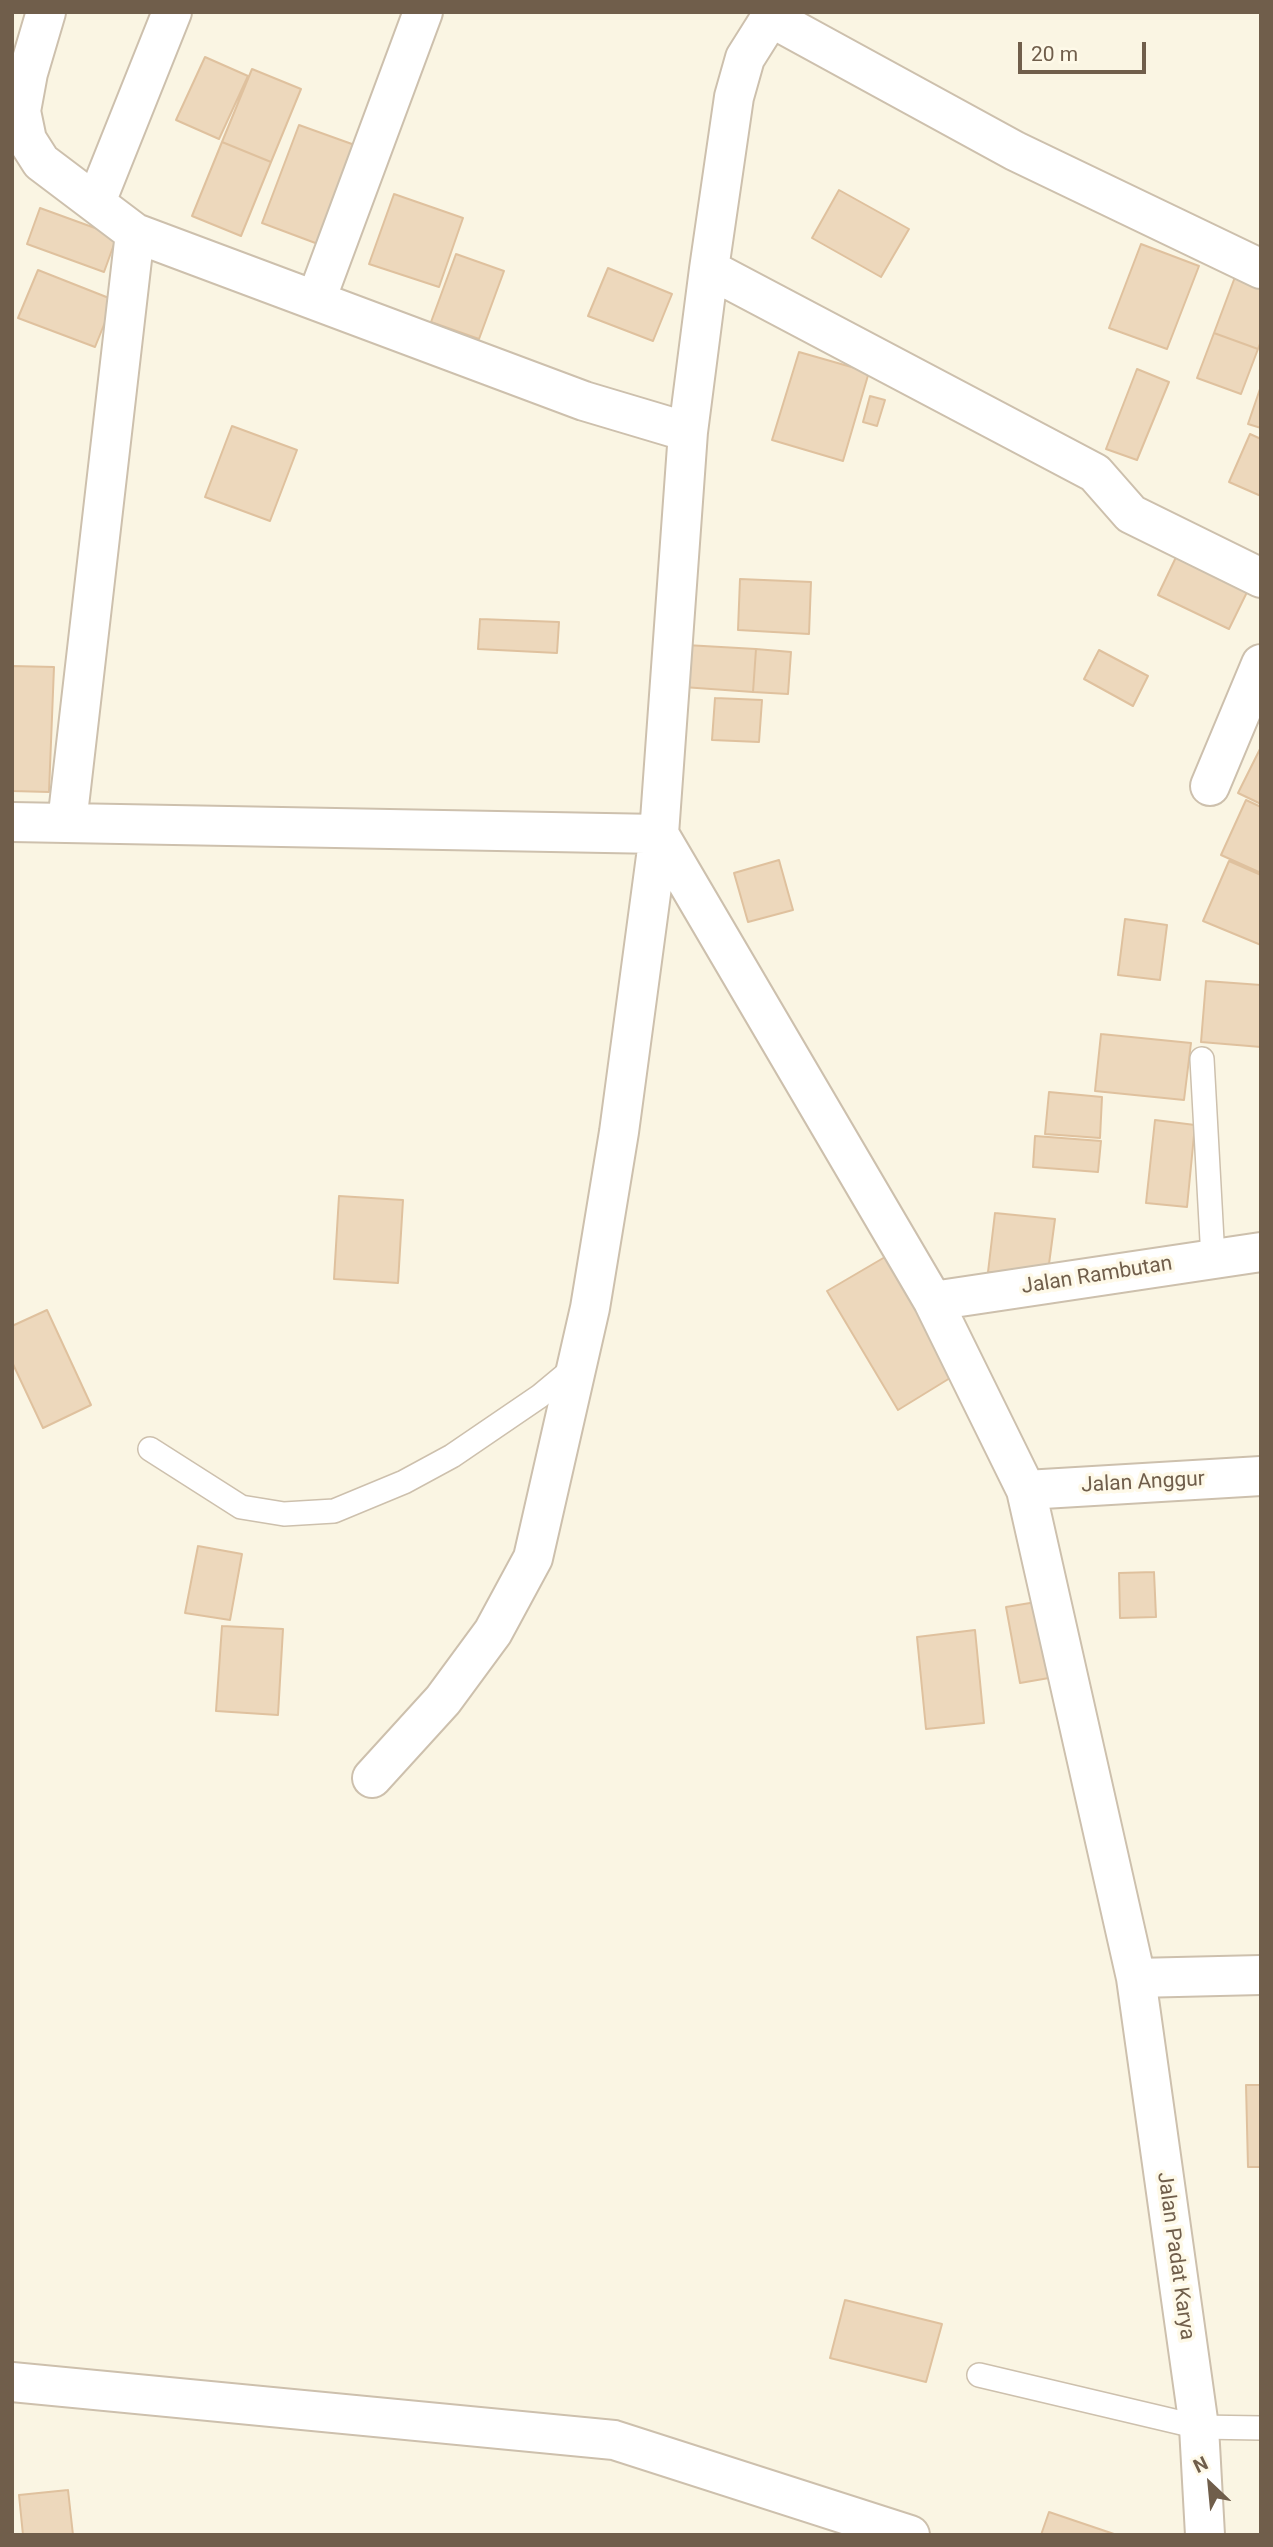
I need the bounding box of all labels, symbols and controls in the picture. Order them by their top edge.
scale bar [1021,28,1149,72]
text: 20 m [1031,42,1078,66]
street label: Jalan Rambutan [1020,1252,1174,1300]
street label: Jalan Anggur [1080,1467,1206,1499]
street label: Jalan Padat Karya [1151,2170,1199,2342]
north arrow [1175,2449,1245,2519]
text: N [1190,2451,1212,2478]

